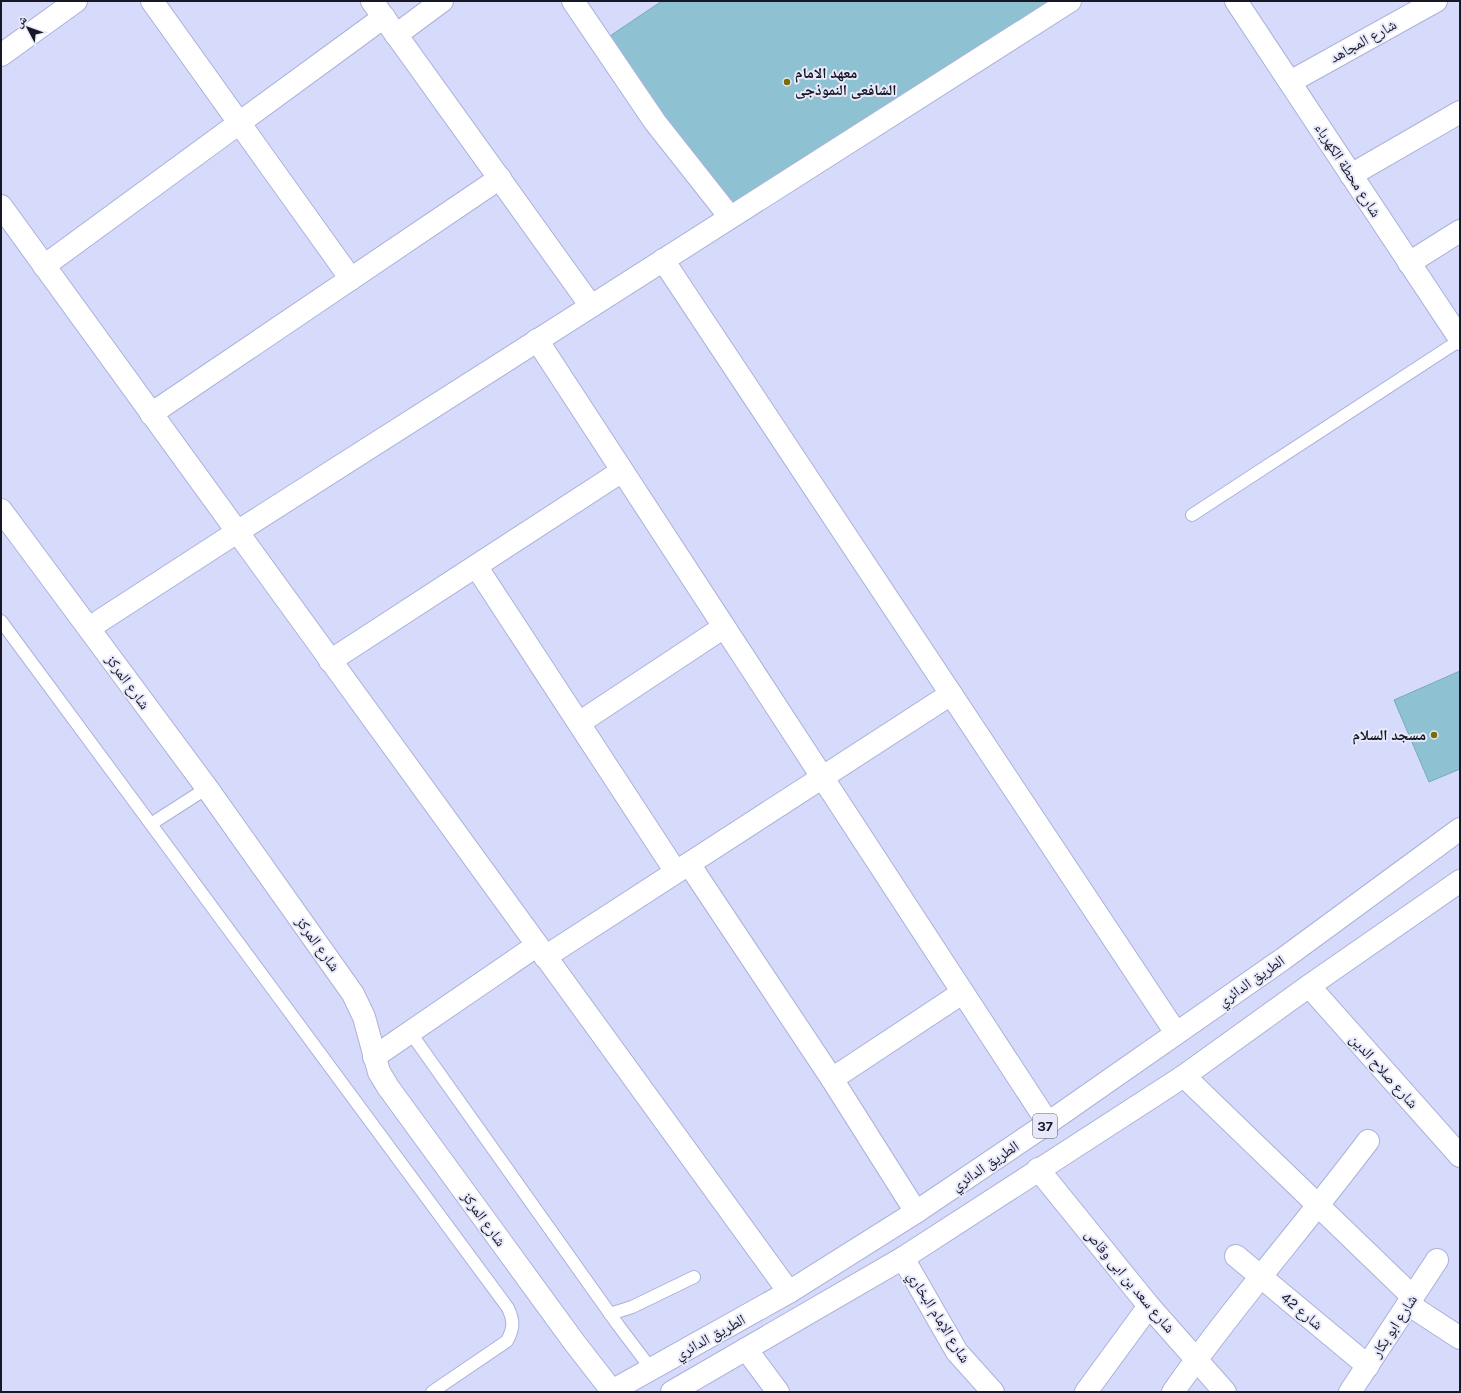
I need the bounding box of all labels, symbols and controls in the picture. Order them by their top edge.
north arrow [8,8,48,48]
text: ش [12,13,31,31]
street label: شارع المجاهد [1326,15,1400,68]
place label: معهد الامام الشافعى النموذجى [795,64,897,99]
marker: معهد الامام الشافعى النموذجى [782,77,792,87]
street label: شارع محطة الكهرباء [1310,120,1385,221]
street label: شارع المركز [101,650,154,714]
place label: مسجد السلام [1353,726,1426,745]
marker: مسجد السلام [1429,730,1439,740]
street label: شارع المركز [291,912,344,976]
street label: الطريق الدائري [1214,951,1290,1013]
street label: شارع صلاح الدين [1345,1030,1422,1113]
road number: 37 [1033,1114,1057,1138]
street label: الطريق الدائري [948,1137,1024,1197]
street label: شارع المركز [457,1187,510,1251]
street label: شارع سعد بن ابى وقاص [1080,1225,1179,1337]
street label: شارع الإمام البخاري [901,1268,974,1368]
street label: شارع 42 [1277,1288,1327,1335]
street label: شارع ابو بكار [1367,1291,1422,1362]
street label: الطريق الدائري [672,1310,750,1366]

